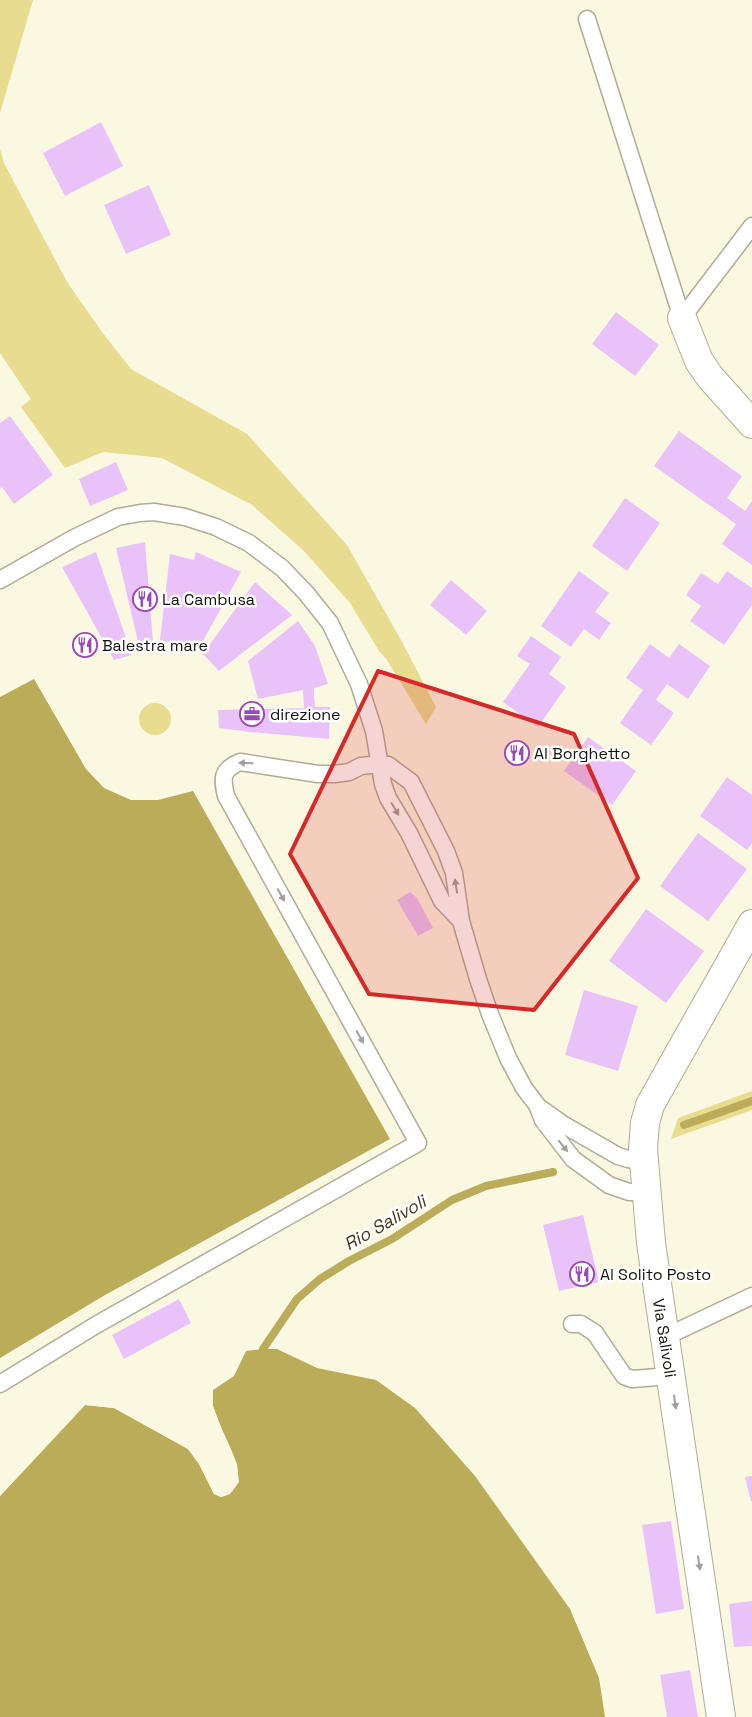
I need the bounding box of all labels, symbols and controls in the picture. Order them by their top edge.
restaurant icon: La Cambusa [132,586,158,612]
place label: La Cambusa [162,589,255,610]
restaurant icon: Balestra mare [72,632,98,658]
place label: Balestra mare [102,635,208,656]
office icon: direzione [239,701,265,727]
place label: direzione [270,704,341,725]
restaurant icon: Al Borghetto [504,740,530,766]
place label: Al Borghetto [534,743,630,764]
one-way arrow [237,759,253,767]
one-way arrow [390,803,399,816]
one-way arrow [451,877,459,893]
one-way arrow [277,889,286,902]
one-way arrow [356,1030,364,1045]
one-way arrow [557,1139,568,1152]
water label: Rio Salivoli [340,1189,432,1255]
restaurant icon: Al Solito Posto [569,1261,595,1287]
place label: Al Solito Posto [600,1264,711,1285]
street label: Via Salivoli [648,1297,681,1379]
one-way arrow [671,1395,679,1411]
one-way arrow [695,1555,703,1571]

